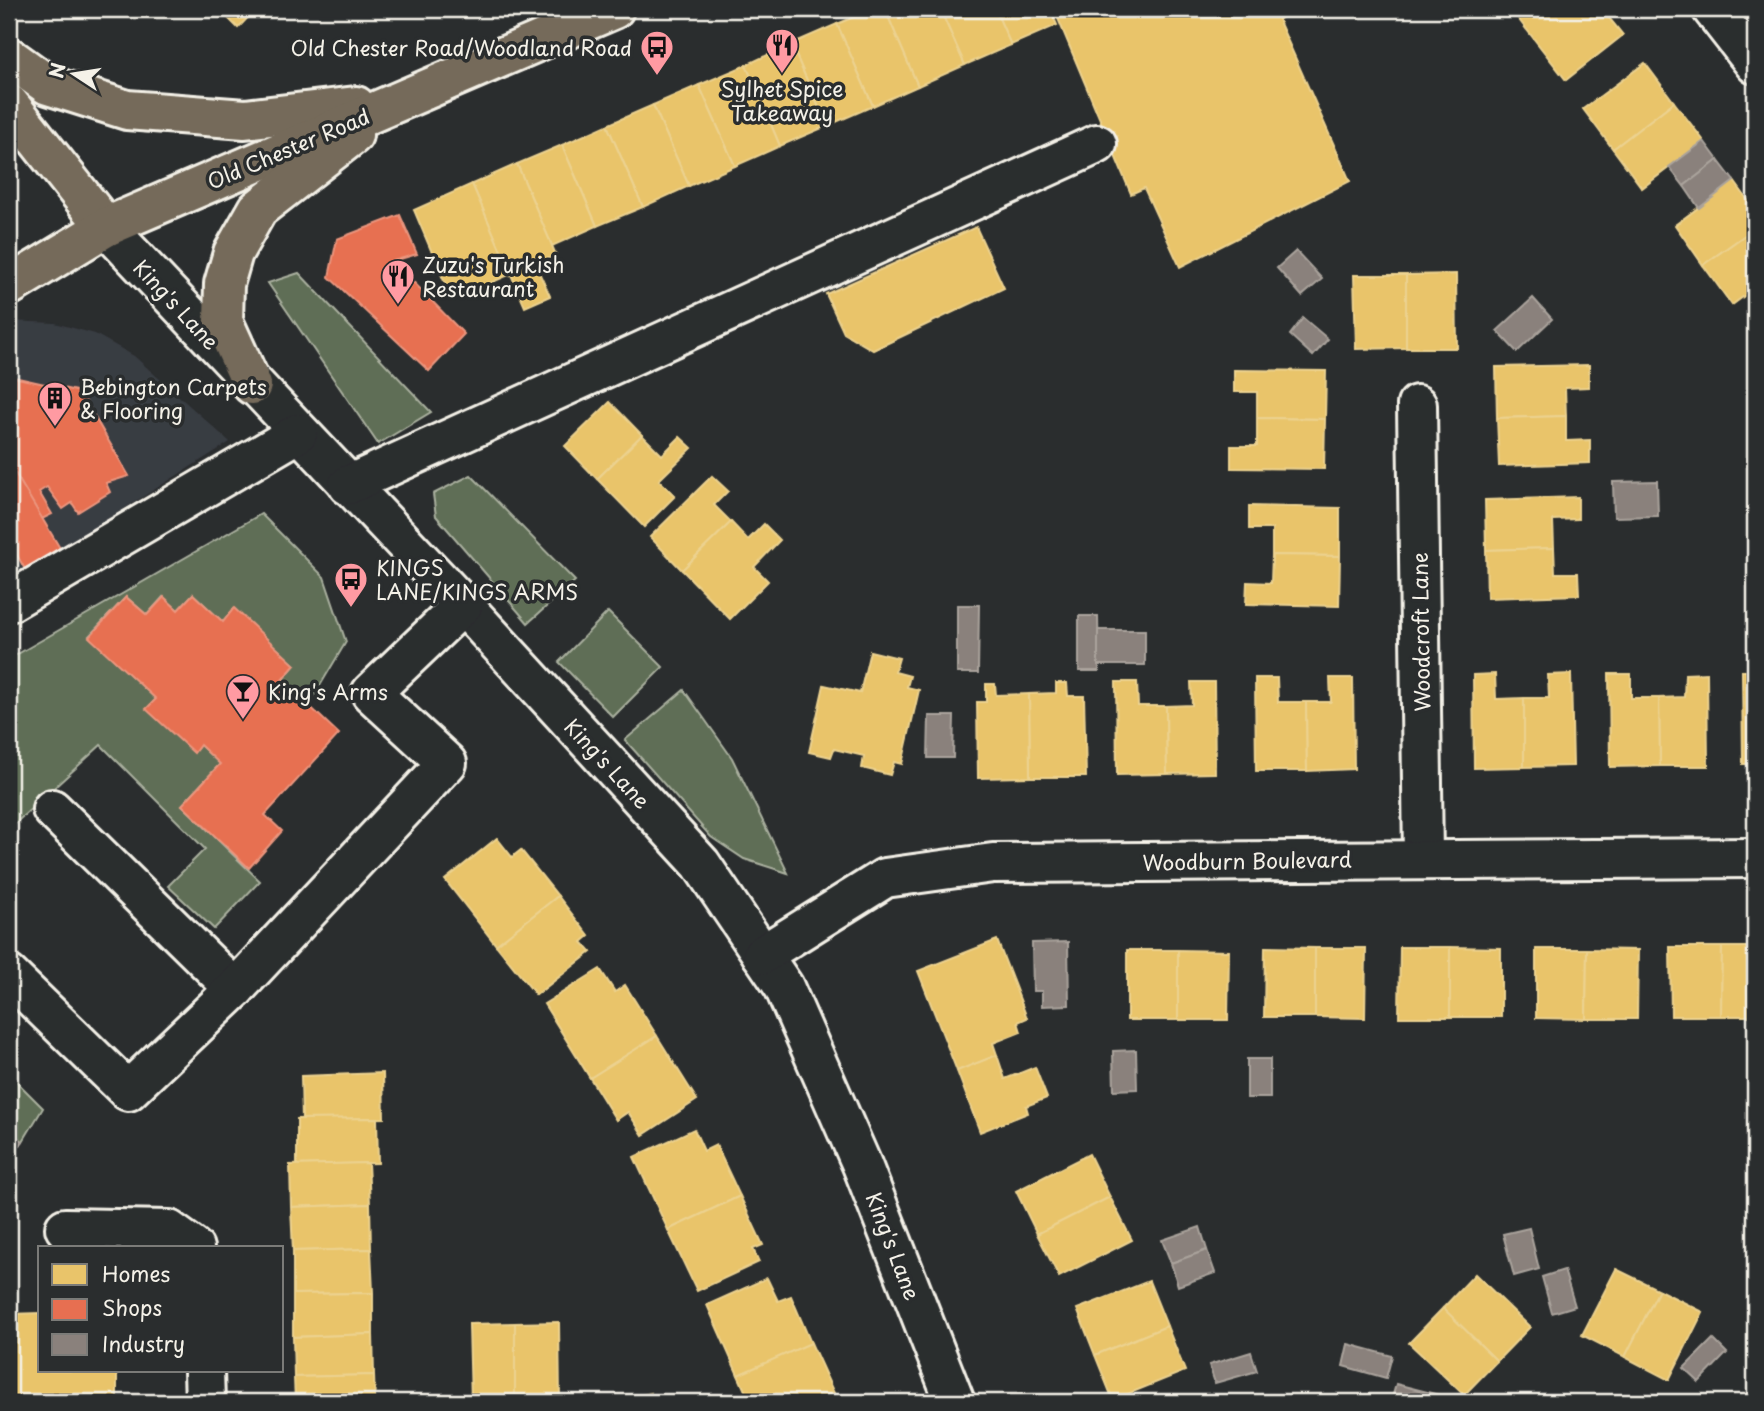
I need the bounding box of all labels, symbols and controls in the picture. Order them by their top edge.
restaurant icon: Sylhet Spice Takeaway [763,26,801,75]
bus stop icon: Old Chester Road/Woodland Road [638,28,676,77]
place label: Old Chester Road/Woodland Road [291,31,632,63]
north arrow [38,38,108,108]
text: N [41,60,72,81]
place label: Sylhet Spice Takeaway [721,72,843,128]
street label: Old Chester Road [202,99,374,197]
place label: Zuzu's Turkish Restaurant [422,248,564,304]
street label: King's Lane [127,252,227,356]
restaurant icon: Zuzu's Turkish Restaurant [379,257,417,306]
place label: Bebington Carpets & Flooring [80,370,267,426]
building icon: Bebington Carpets & Flooring [36,379,74,428]
place label: KINGS LANE/KINGS ARMS [376,551,579,607]
street label: Woodcroft Lane [1403,552,1437,712]
bus stop icon: KINGS LANE/KINGS ARMS [332,560,370,609]
bar icon: King's Arms [224,672,262,721]
place label: King's Arms [268,675,388,707]
street label: King's Lane [558,711,658,815]
street label: Woodburn Boulevard [1142,842,1352,878]
street label: King's Lane [859,1187,929,1305]
legend [38,1246,284,1372]
text: Homes [102,1257,170,1289]
text: Shops [102,1291,162,1323]
text: Industry [102,1327,185,1359]

